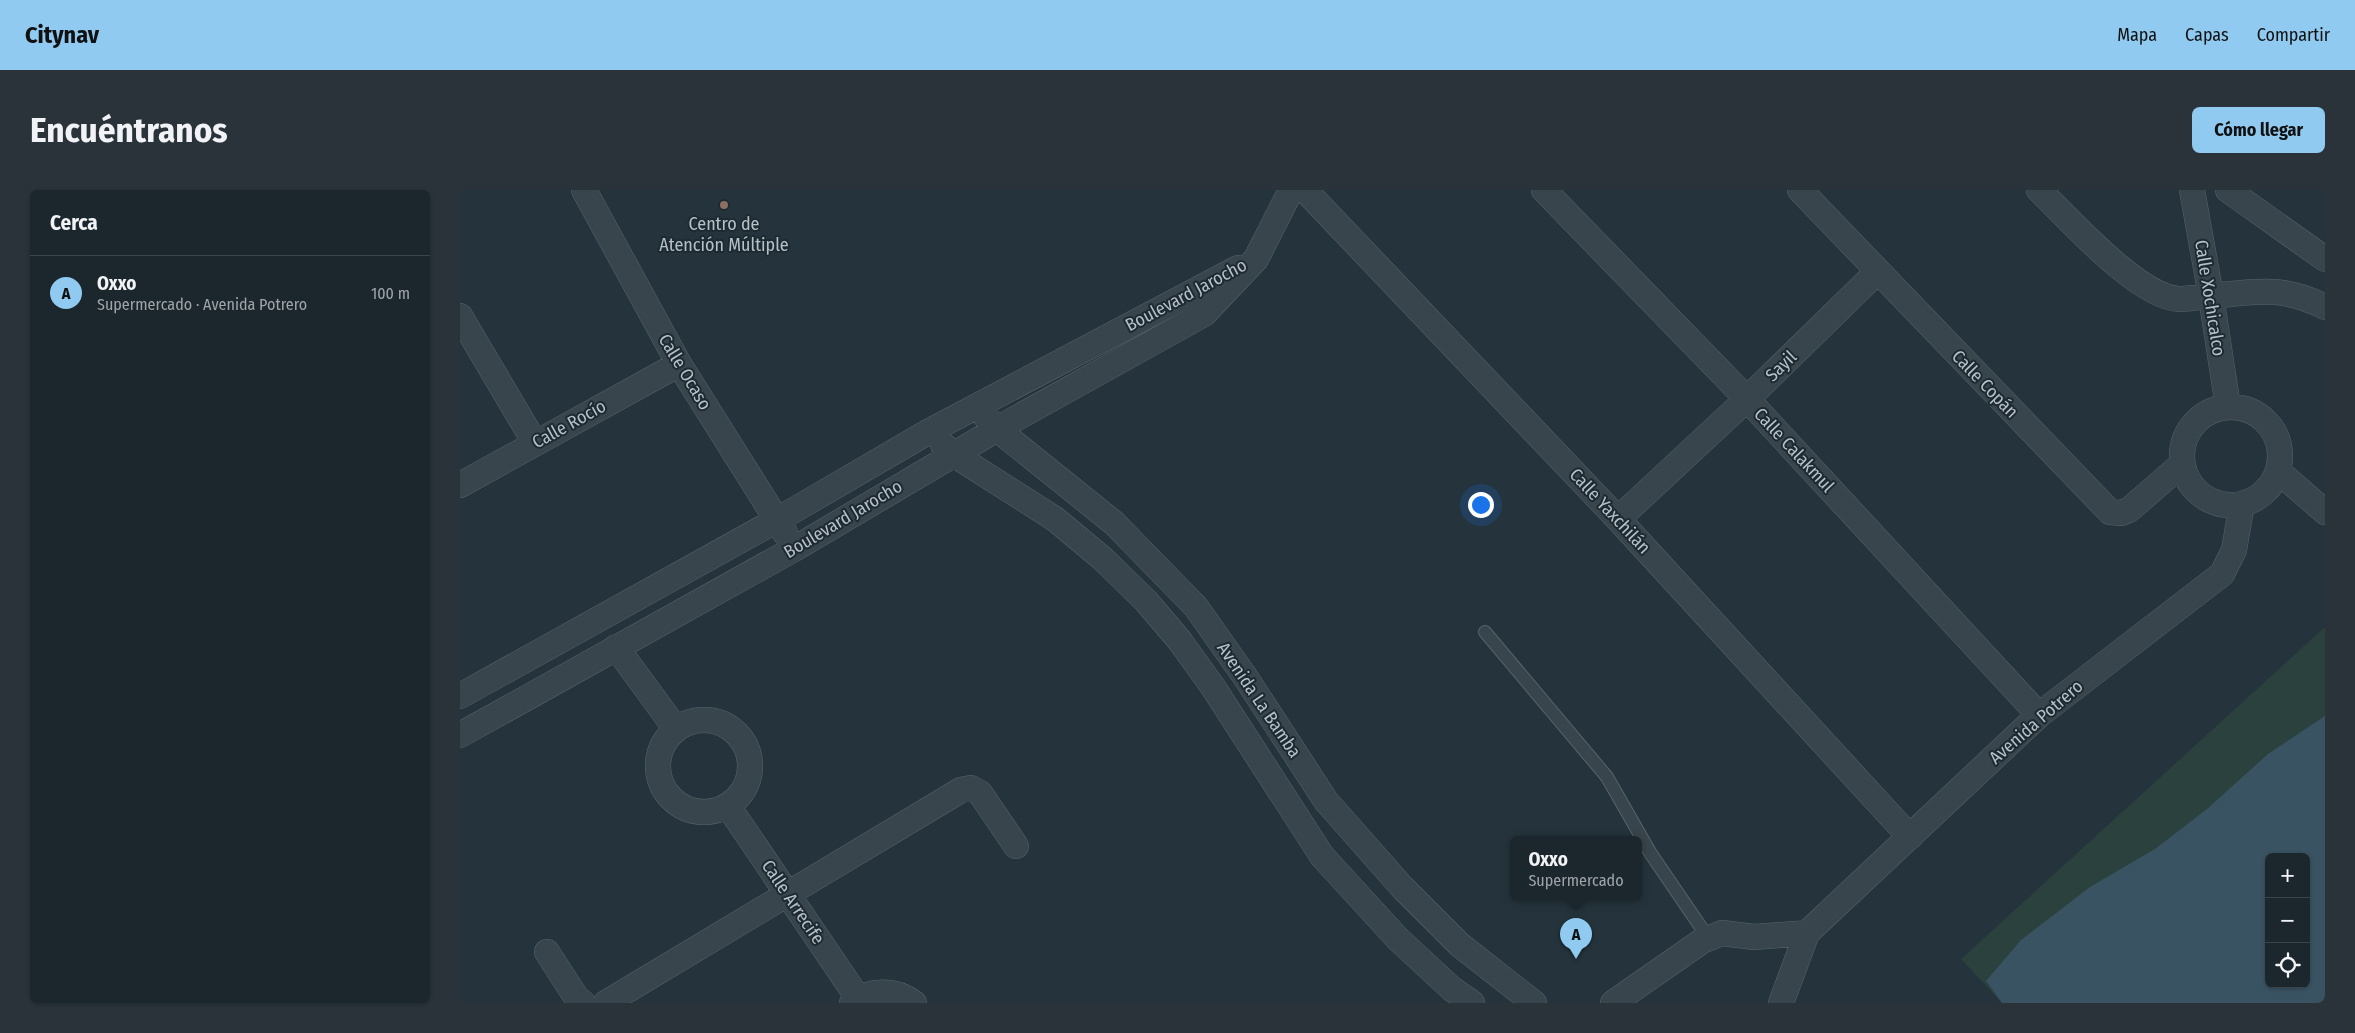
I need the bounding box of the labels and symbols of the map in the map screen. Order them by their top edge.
marker: Centro de Atención Múltiple [718,199,730,211]
place label: Centro de Atención Múltiple [659,213,789,256]
street label: Calle Xochicalco [2190,238,2230,358]
street label: Boulevard Jarocho [1122,254,1250,336]
street label: Calle Ocaso [654,330,716,414]
street label: Calle Copán [1947,345,2023,423]
street label: Sayil [1761,346,1801,386]
street label: Calle Rocío [528,395,610,453]
street label: Calle Calakmul [1749,403,1839,497]
street label: Calle Yaxchilán [1565,464,1655,558]
street label: Boulevard Jarocho [780,475,906,563]
your location [1468,492,1494,518]
street label: Avenida La Bamba [1212,638,1306,762]
street label: Avenida Potrero [1985,675,2087,769]
street label: Calle Arrecife [757,856,829,948]
pin: A [1560,918,1592,959]

